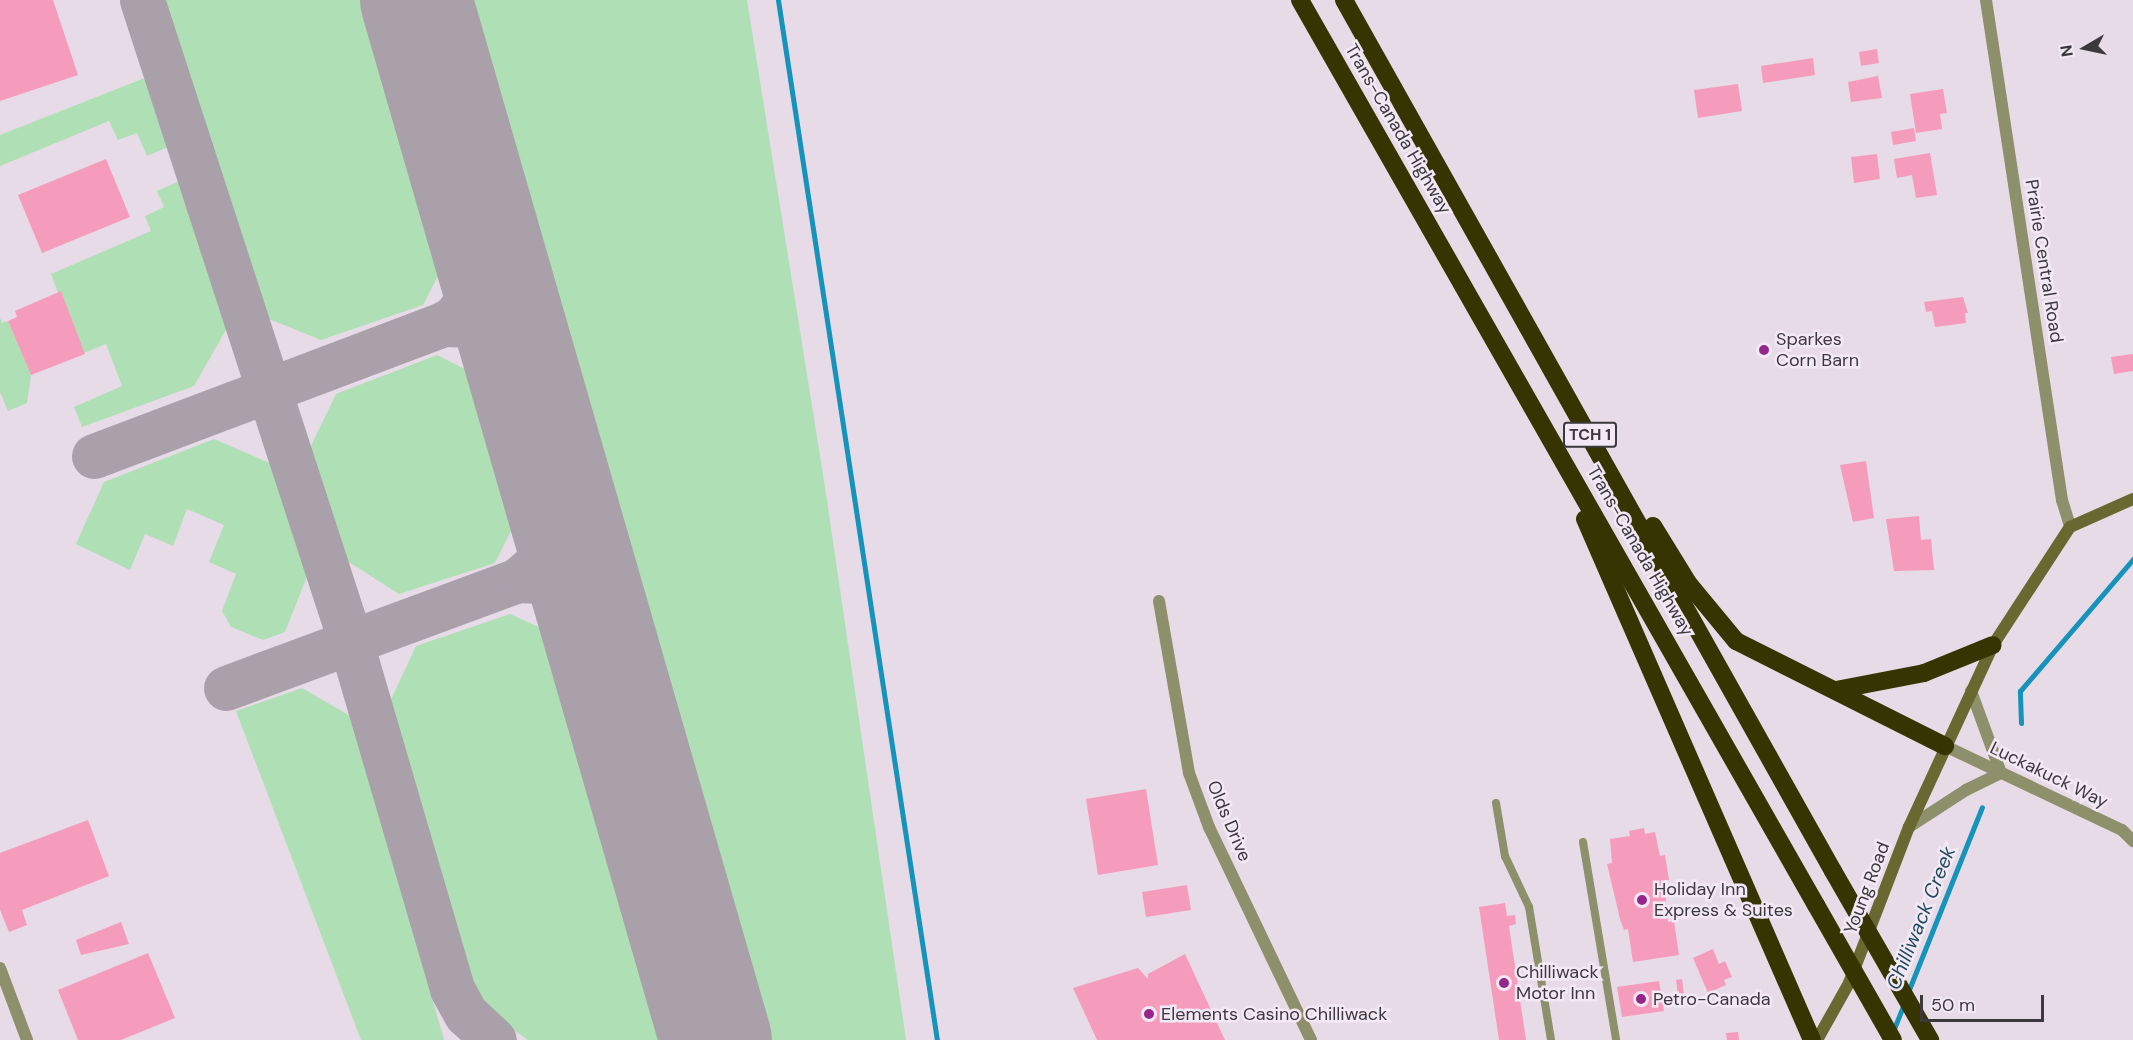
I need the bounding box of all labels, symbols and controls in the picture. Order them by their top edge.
north arrow [2055,18,2115,78]
street label: Trans-Canada Highway [1340,40,1456,218]
text: N [2055,43,2078,58]
street label: Prairie Central Road [2020,178,2068,344]
place label: Sparkes Corn Barn [1776,329,1859,372]
marker: Sparkes Corn Barn [1757,343,1771,357]
road number: TCH 1 [1563,422,1617,448]
street label: Trans-Canada Highway [1582,462,1698,640]
street label: Luckakuck Way [1987,737,2111,813]
street label: Olds Drive [1202,777,1256,865]
street label: Young Road [1840,839,1894,937]
water label: Chilliwack Creek [1881,843,1961,993]
place label: Holiday Inn Express & Suites [1654,879,1793,922]
marker: Holiday Inn Express & Suites [1635,893,1649,907]
place label: Chilliwack Motor Inn [1516,962,1598,1004]
marker: Chilliwack Motor Inn [1497,976,1511,990]
scale bar [1923,983,2048,1021]
place label: Petro-Canada [1653,988,1771,1010]
marker: Petro-Canada [1634,992,1648,1006]
text: 50 m [1931,993,1975,1017]
place label: Elements Casino Chilliwack [1161,1003,1387,1025]
marker: Elements Casino Chilliwack [1142,1007,1156,1021]

